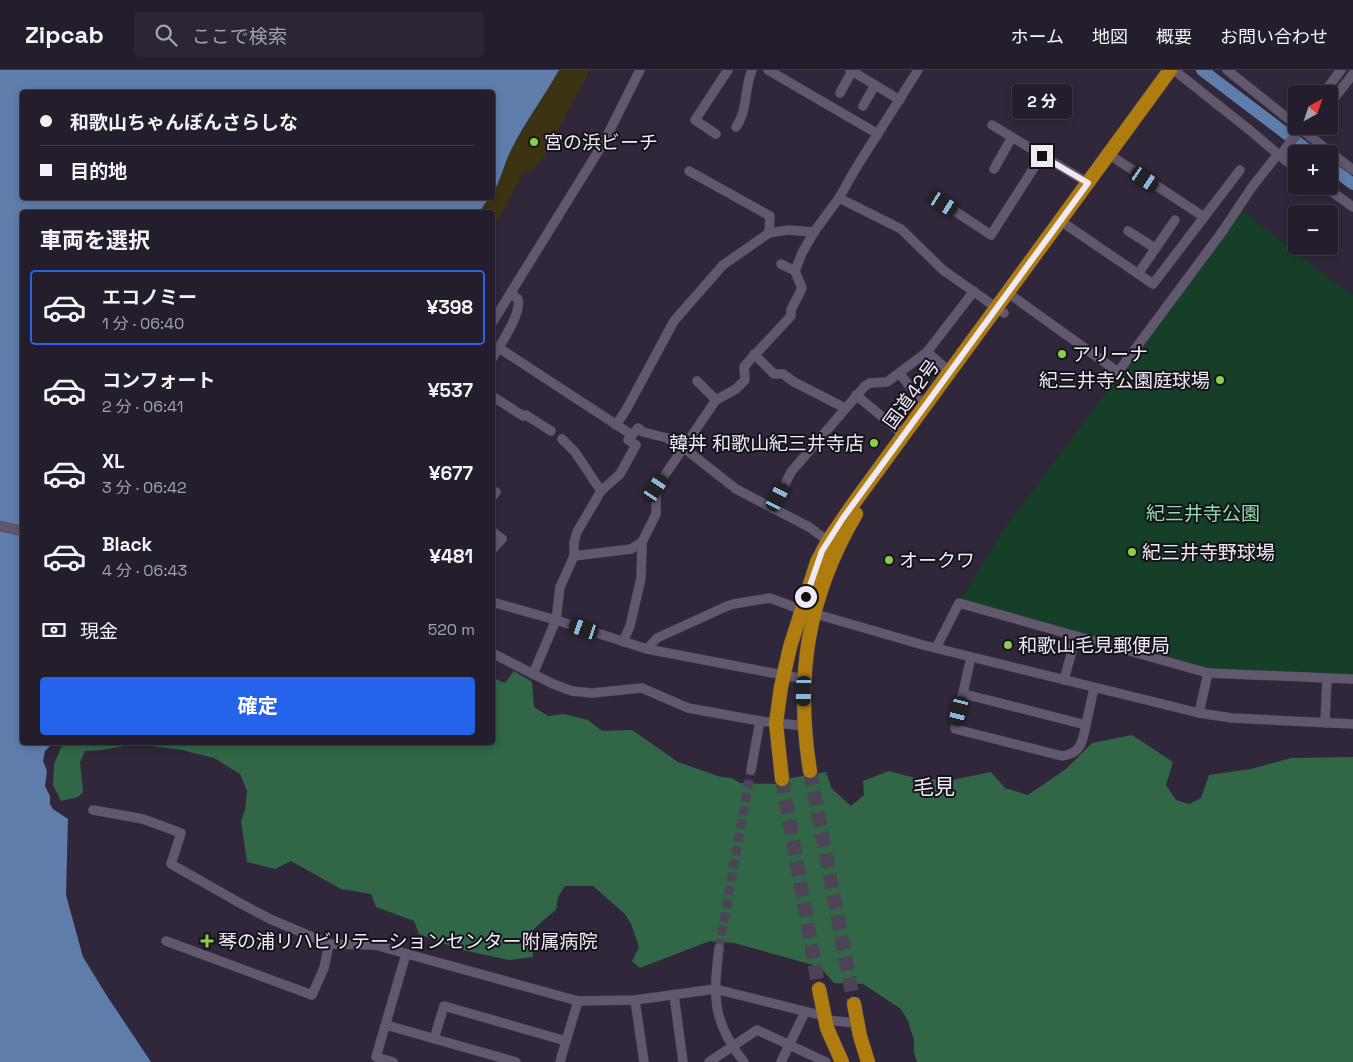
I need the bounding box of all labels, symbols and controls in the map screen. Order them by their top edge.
search box [134,12,484,57]
text: Zipcab [25,19,104,50]
icon: search [152,21,180,49]
text: ここで検索 [192,24,287,49]
text: ホーム [1011,25,1064,48]
text: 地図 [1092,25,1128,48]
text: 概要 [1156,25,1192,48]
text: お問い合わせ [1220,25,1328,48]
callout: 2 分 [1012,83,1072,118]
north arrow [1288,85,1338,135]
map controls [1288,85,1338,255]
text: 2 分 [1027,91,1057,112]
text: 和歌山ちゃんぽんさらしな [70,110,298,135]
place label: 宮の浜ビーチ [544,130,658,155]
marker: 宮の浜ビーチ [528,136,540,148]
route end [1031,145,1053,167]
button: + [1288,145,1338,195]
text: 目的地 [70,159,127,184]
car [1128,164,1161,194]
car [927,190,960,218]
button: − [1288,205,1338,255]
text: 車両を選択 [40,226,150,254]
icon: car [42,285,87,330]
text: エコノミー [102,285,197,310]
text: ¥398 [427,295,473,320]
text: 1 分 · 06:40 [102,313,184,334]
place label: アリーナ [1072,342,1148,367]
marker: アリーナ [1056,348,1068,360]
street label: 国道42号 [878,354,945,434]
icon: car [42,368,87,413]
text: コンフォート [102,368,215,393]
place label: 紀三井寺公園庭球場 [1039,368,1210,393]
marker: 紀三井寺公園庭球場 [1214,374,1226,386]
text: ¥537 [428,378,473,403]
text: 2 分 · 06:41 [102,396,183,417]
place label: 韓丼 和歌山紀三井寺店 [669,431,864,456]
marker: 韓丼 和歌山紀三井寺店 [868,437,880,449]
text: XL [102,449,125,474]
icon: car [42,451,87,496]
text: ¥677 [429,461,473,486]
car [641,471,670,505]
text: 3 分 · 06:42 [102,477,187,498]
car [764,480,791,514]
park label: 紀三井寺公園 [1146,501,1260,526]
text: Black [102,532,152,557]
icon: car [42,534,87,579]
place label: 紀三井寺野球場 [1142,540,1275,565]
text: ¥481 [429,544,473,569]
marker: 紀三井寺野球場 [1126,546,1138,558]
place label: オークワ [899,548,975,573]
marker: オークワ [883,554,895,566]
text: 4 分 · 06:43 [102,560,187,581]
route start [795,586,817,608]
icon: cash [40,616,68,644]
car [567,617,600,641]
text: 現金 [80,619,118,644]
text: 520 m [428,619,475,640]
place label: 和歌山毛見郵便局 [1018,633,1170,658]
marker: 和歌山毛見郵便局 [1002,639,1014,651]
car [795,676,812,706]
button: 確定 [40,677,475,735]
car [948,695,969,727]
district label: 毛見 [913,773,955,800]
place label: 琴の浦リハビリテーションセンター附属病院 [218,929,598,954]
marker: 琴の浦リハビリテーションセンター附属病院 [200,934,214,948]

